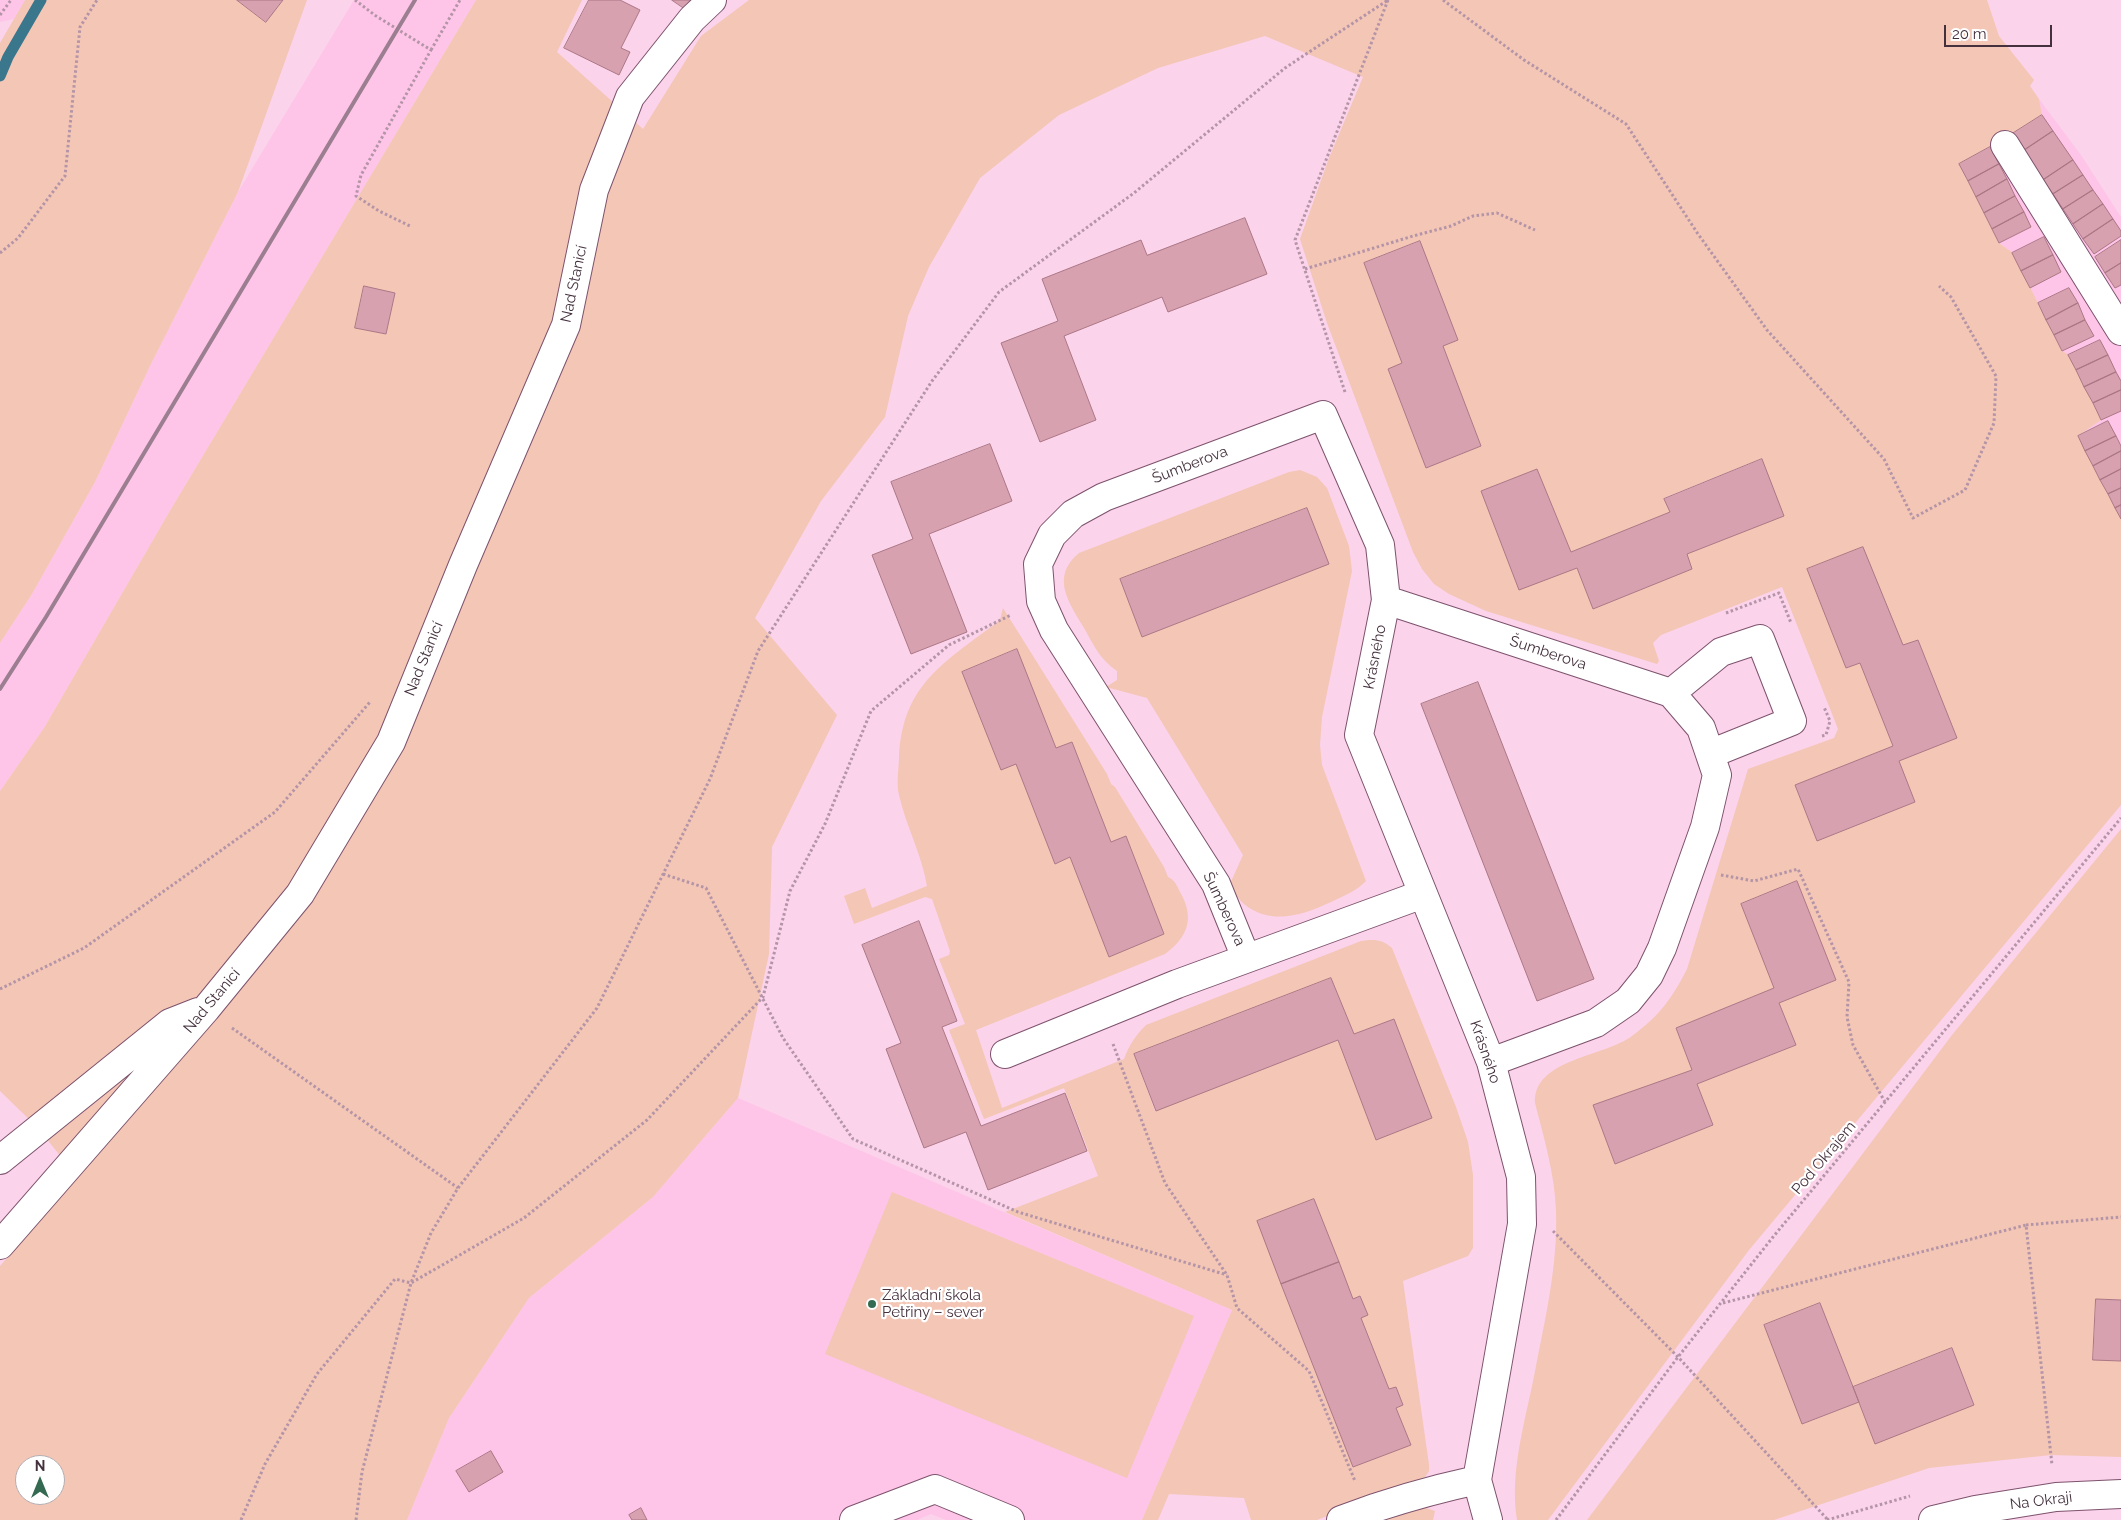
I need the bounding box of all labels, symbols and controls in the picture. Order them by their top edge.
scale bar [1946,15,2054,47]
text: 20 m [1952,25,1987,43]
street label: Nad Stanicí [557,244,591,324]
street label: Šumberova [1150,442,1230,488]
street label: Nad Stanicí [401,619,447,699]
street label: Krásného [1360,623,1390,691]
street label: Šumberova [1507,632,1589,674]
street label: Šumberova [1199,869,1249,949]
street label: Nad Stanicí [180,965,244,1037]
street label: Krásného [1466,1018,1504,1086]
street label: Pod Okrajem [1788,1118,1860,1198]
place label: Základní škola Petřiny – sever [882,1286,984,1321]
marker: Základní škola Petřiny – sever [866,1298,878,1310]
north arrow [15,1455,65,1505]
text: N [35,1458,45,1474]
street label: Na Okraji [2009,1488,2073,1514]

